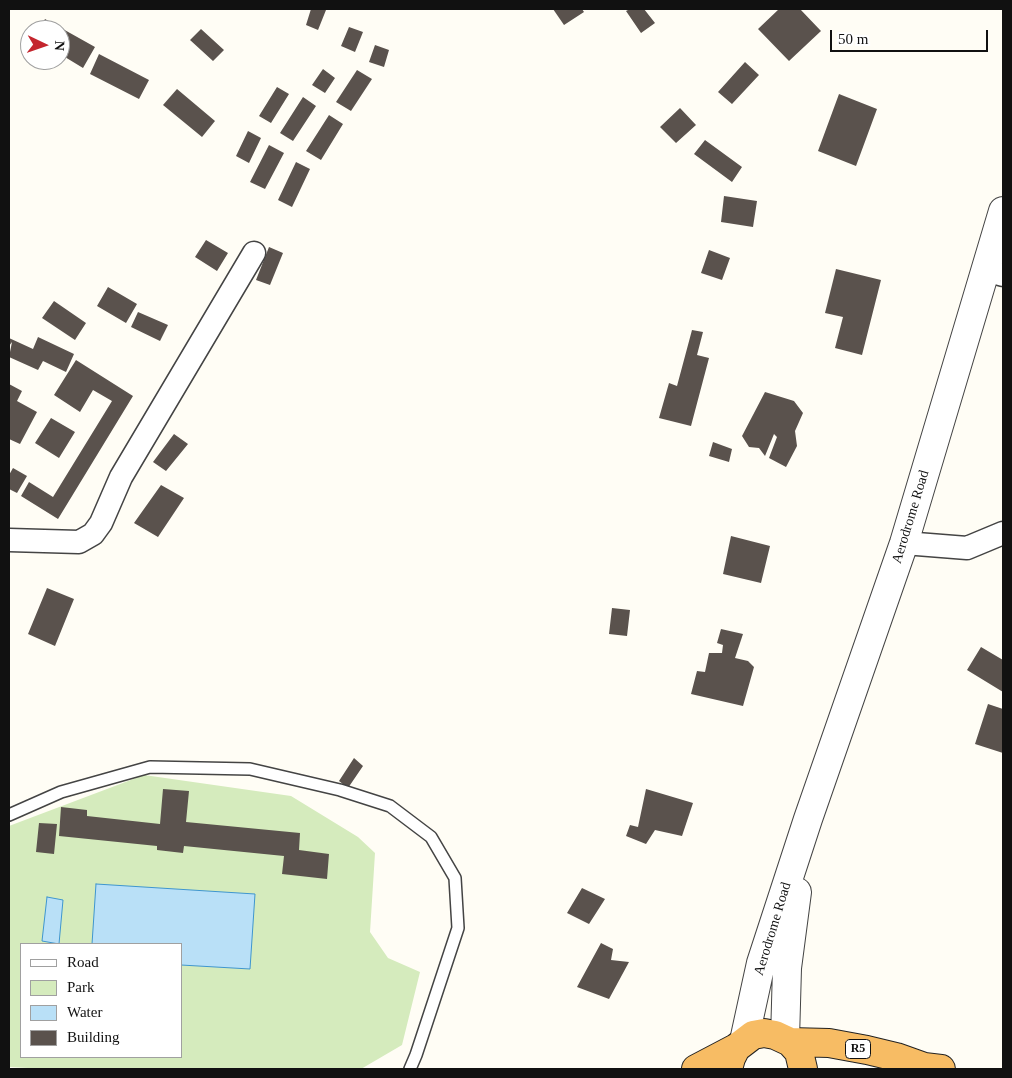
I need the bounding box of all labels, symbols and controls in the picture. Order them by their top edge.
north arrow [20,20,70,70]
scale bar [832,20,990,52]
text: 50 m [838,31,868,47]
text: N [52,40,67,51]
street label: Aerodrome Road [889,468,933,566]
street label: Aerodrome Road [751,880,795,978]
legend [20,943,182,1058]
text: Road [67,954,99,970]
text: Park [67,979,95,995]
text: Water [67,1004,102,1020]
text: Building [67,1029,120,1045]
road number: R5 [846,1040,870,1058]

